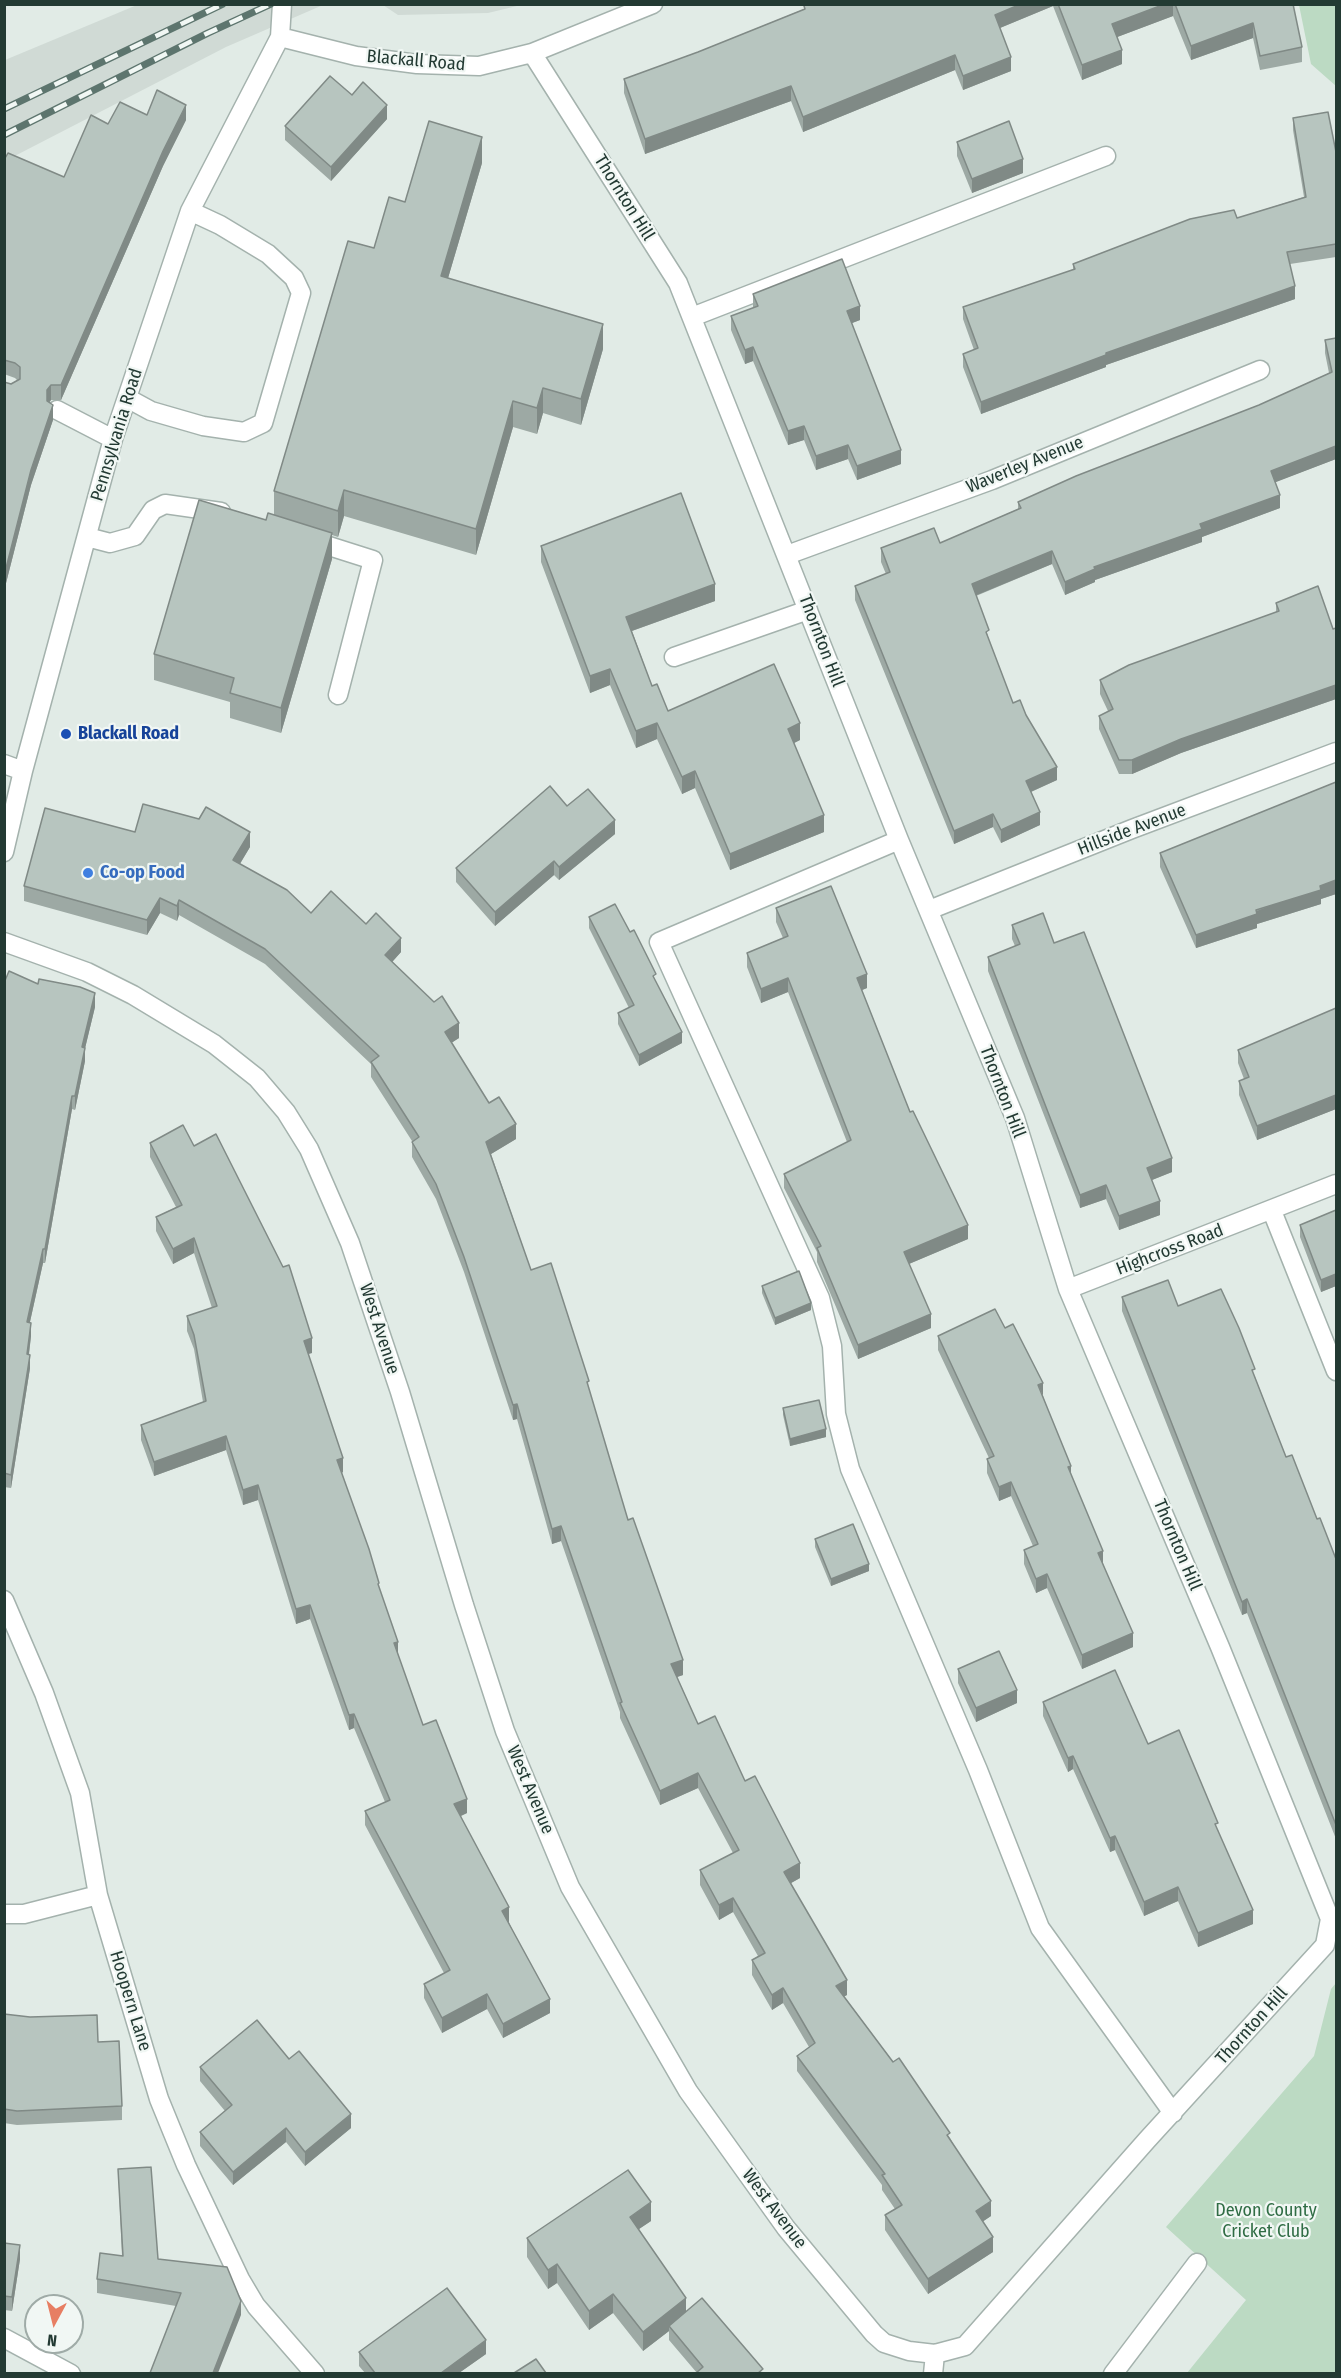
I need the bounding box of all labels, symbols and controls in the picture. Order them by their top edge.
street label: Blackall Road [366,46,466,76]
street label: Thornton Hill [589,151,659,245]
street label: Pennsylvania Road [87,366,147,504]
street label: Waverley Avenue [963,432,1087,498]
street label: Thornton Hill [794,592,848,690]
place label: Blackall Road [78,723,179,745]
marker: Blackall Road [59,727,73,741]
street label: Hillside Avenue [1075,799,1189,861]
place label: Co-op Food [100,862,185,884]
marker: Co-op Food [81,866,95,880]
street label: Thornton Hill [975,1043,1029,1141]
street label: Highcross Road [1113,1220,1227,1280]
street label: West Avenue [354,1281,404,1377]
street label: Thornton Hill [1148,1496,1206,1594]
street label: West Avenue [502,1742,558,1838]
street label: Hoopern Lane [105,1948,155,2054]
street label: Thornton Hill [1212,1983,1292,2069]
street label: West Avenue [737,2165,811,2253]
park label: Devon County Cricket Club [1215,2200,1317,2242]
north arrow [24,2294,84,2354]
text: N [46,2330,58,2350]

